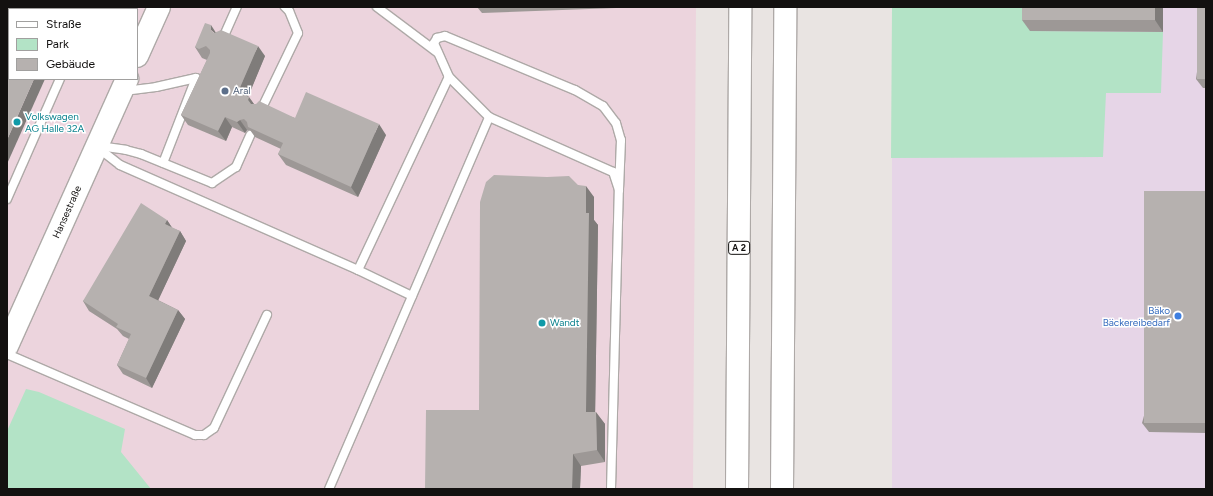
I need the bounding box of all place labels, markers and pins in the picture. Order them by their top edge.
place label: Aral [233,85,250,97]
marker: Aral [220,86,230,96]
place label: Volkswagen AG Halle 32A [25,110,84,134]
marker: Volkswagen AG Halle 32A [12,117,22,127]
place label: Bäko Bäckereibedarf [1103,304,1170,328]
marker: Bäko Bäckereibedarf [1173,311,1183,321]
place label: Wandt [550,317,580,329]
marker: Wandt [537,318,547,328]

